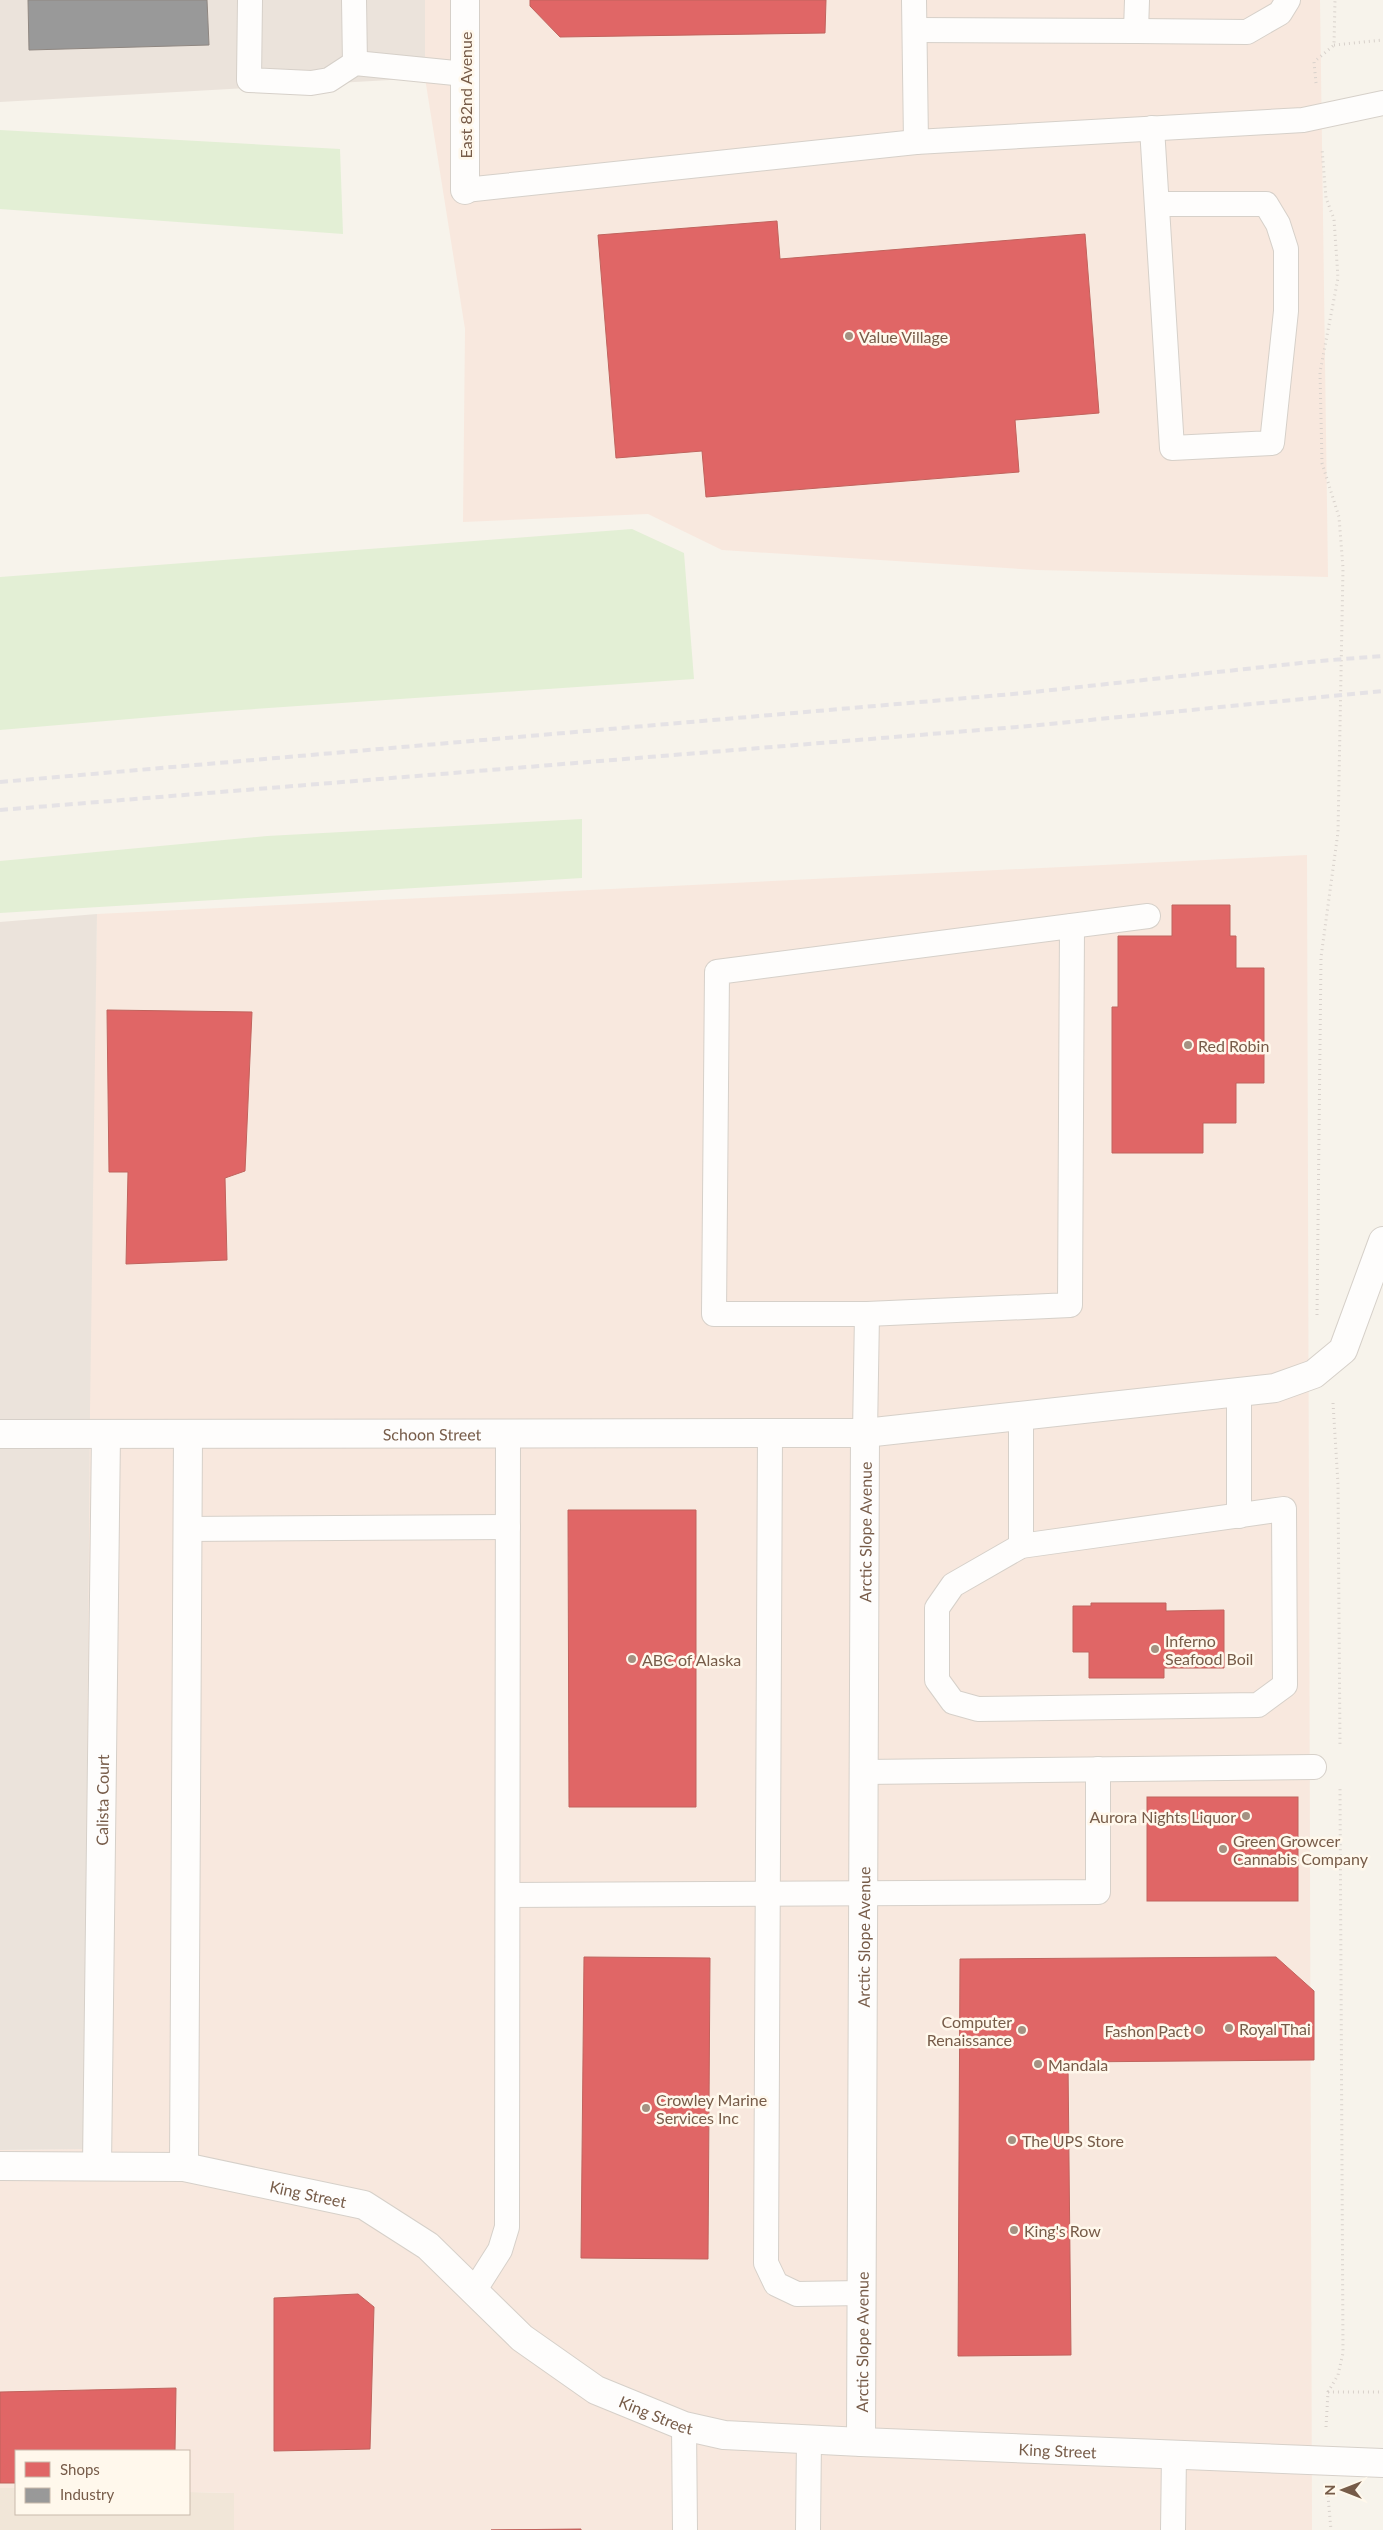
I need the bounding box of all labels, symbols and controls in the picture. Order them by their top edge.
street label: East 82nd Avenue [456,32,475,158]
place label: Value Village [859,327,948,346]
marker: Value Village [843,330,855,342]
place label: Red Robin [1198,1036,1269,1055]
marker: Red Robin [1182,1039,1194,1051]
street label: Schoon Street [383,1424,482,1443]
street label: Arctic Slope Avenue [855,1461,874,1603]
place label: Inferno Seafood Boil [1165,1631,1253,1668]
marker: Inferno Seafood Boil [1149,1643,1161,1655]
place label: ABC of Alaska [642,1650,741,1669]
marker: ABC of Alaska [626,1653,638,1665]
street label: Calista Court [91,1754,112,1846]
place label: Aurora Nights Liquor [1089,1807,1236,1826]
marker: Aurora Nights Liquor [1240,1810,1252,1822]
place label: Green Growcer Cannabis Company [1233,1831,1369,1868]
marker: Green Growcer Cannabis Company [1217,1843,1229,1855]
street label: Arctic Slope Avenue [853,1866,873,2008]
place label: Computer Renaissance [927,2012,1012,2049]
place label: Royal Thai [1239,2019,1311,2038]
place label: Fashon Pact [1105,2021,1189,2040]
marker: Royal Thai [1223,2022,1235,2034]
marker: Computer Renaissance [1016,2024,1028,2036]
marker: Fashon Pact [1193,2024,1205,2036]
place label: Mandala [1048,2055,1108,2074]
marker: Mandala [1032,2058,1044,2070]
place label: Crowley Marine Services Inc [656,2090,767,2127]
marker: Crowley Marine Services Inc [640,2102,652,2114]
place label: The UPS Store [1022,2131,1124,2150]
marker: The UPS Store [1006,2134,1018,2146]
street label: King Street [268,2176,349,2211]
place label: King's Row [1024,2221,1101,2240]
marker: King's Row [1008,2224,1020,2236]
street label: Arctic Slope Avenue [852,2271,871,2413]
street label: King Street [617,2391,695,2437]
street label: King Street [1018,2439,1097,2461]
legend [15,2450,190,2515]
text: Shops [60,2460,100,2478]
north arrow [1318,2465,1368,2515]
text: Industry [60,2485,115,2503]
text: N [1321,2485,1338,2495]

